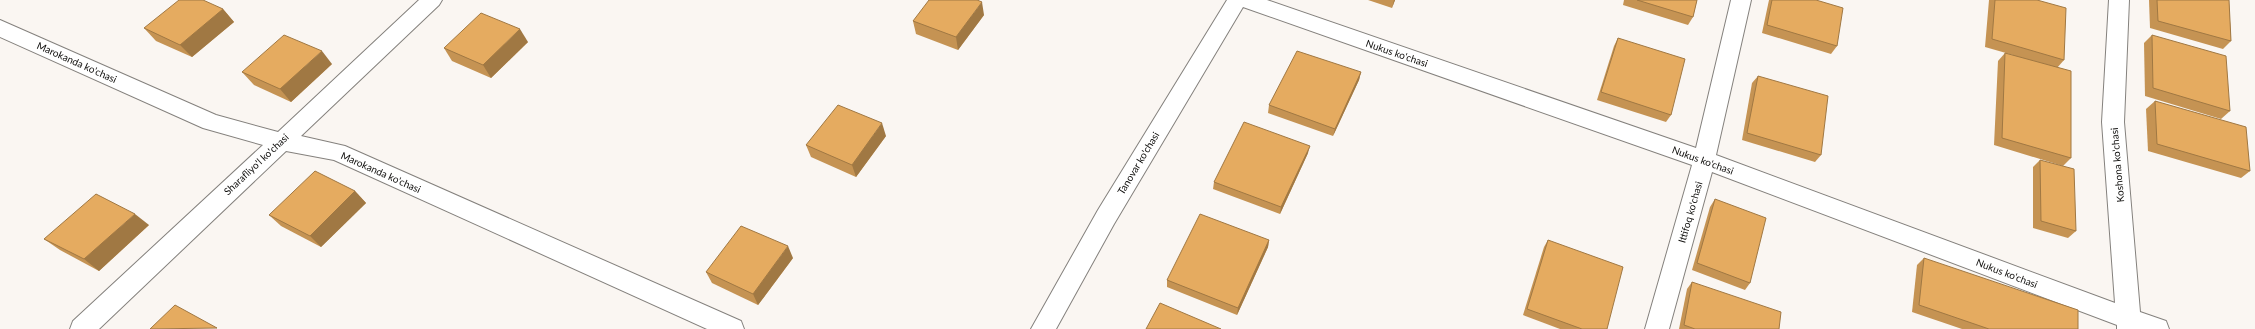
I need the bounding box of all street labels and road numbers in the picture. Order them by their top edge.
street label: Nukus ko'chasi [1364,37,1430,69]
street label: Marokanda ko'chasi [35,39,119,85]
street label: Koshona ko'chasi [2108,127,2126,203]
street label: Tanovar ko'chasi [1115,129,1161,197]
street label: Sharafliyo'l ko'chasi [221,131,291,197]
street label: Nukus ko'chasi [1670,143,1736,177]
street label: Marokanda ko'chasi [339,149,423,195]
street label: Ittifoq ko'chasi [1676,180,1704,244]
street label: Nukus ko'chasi [1975,256,2039,290]

